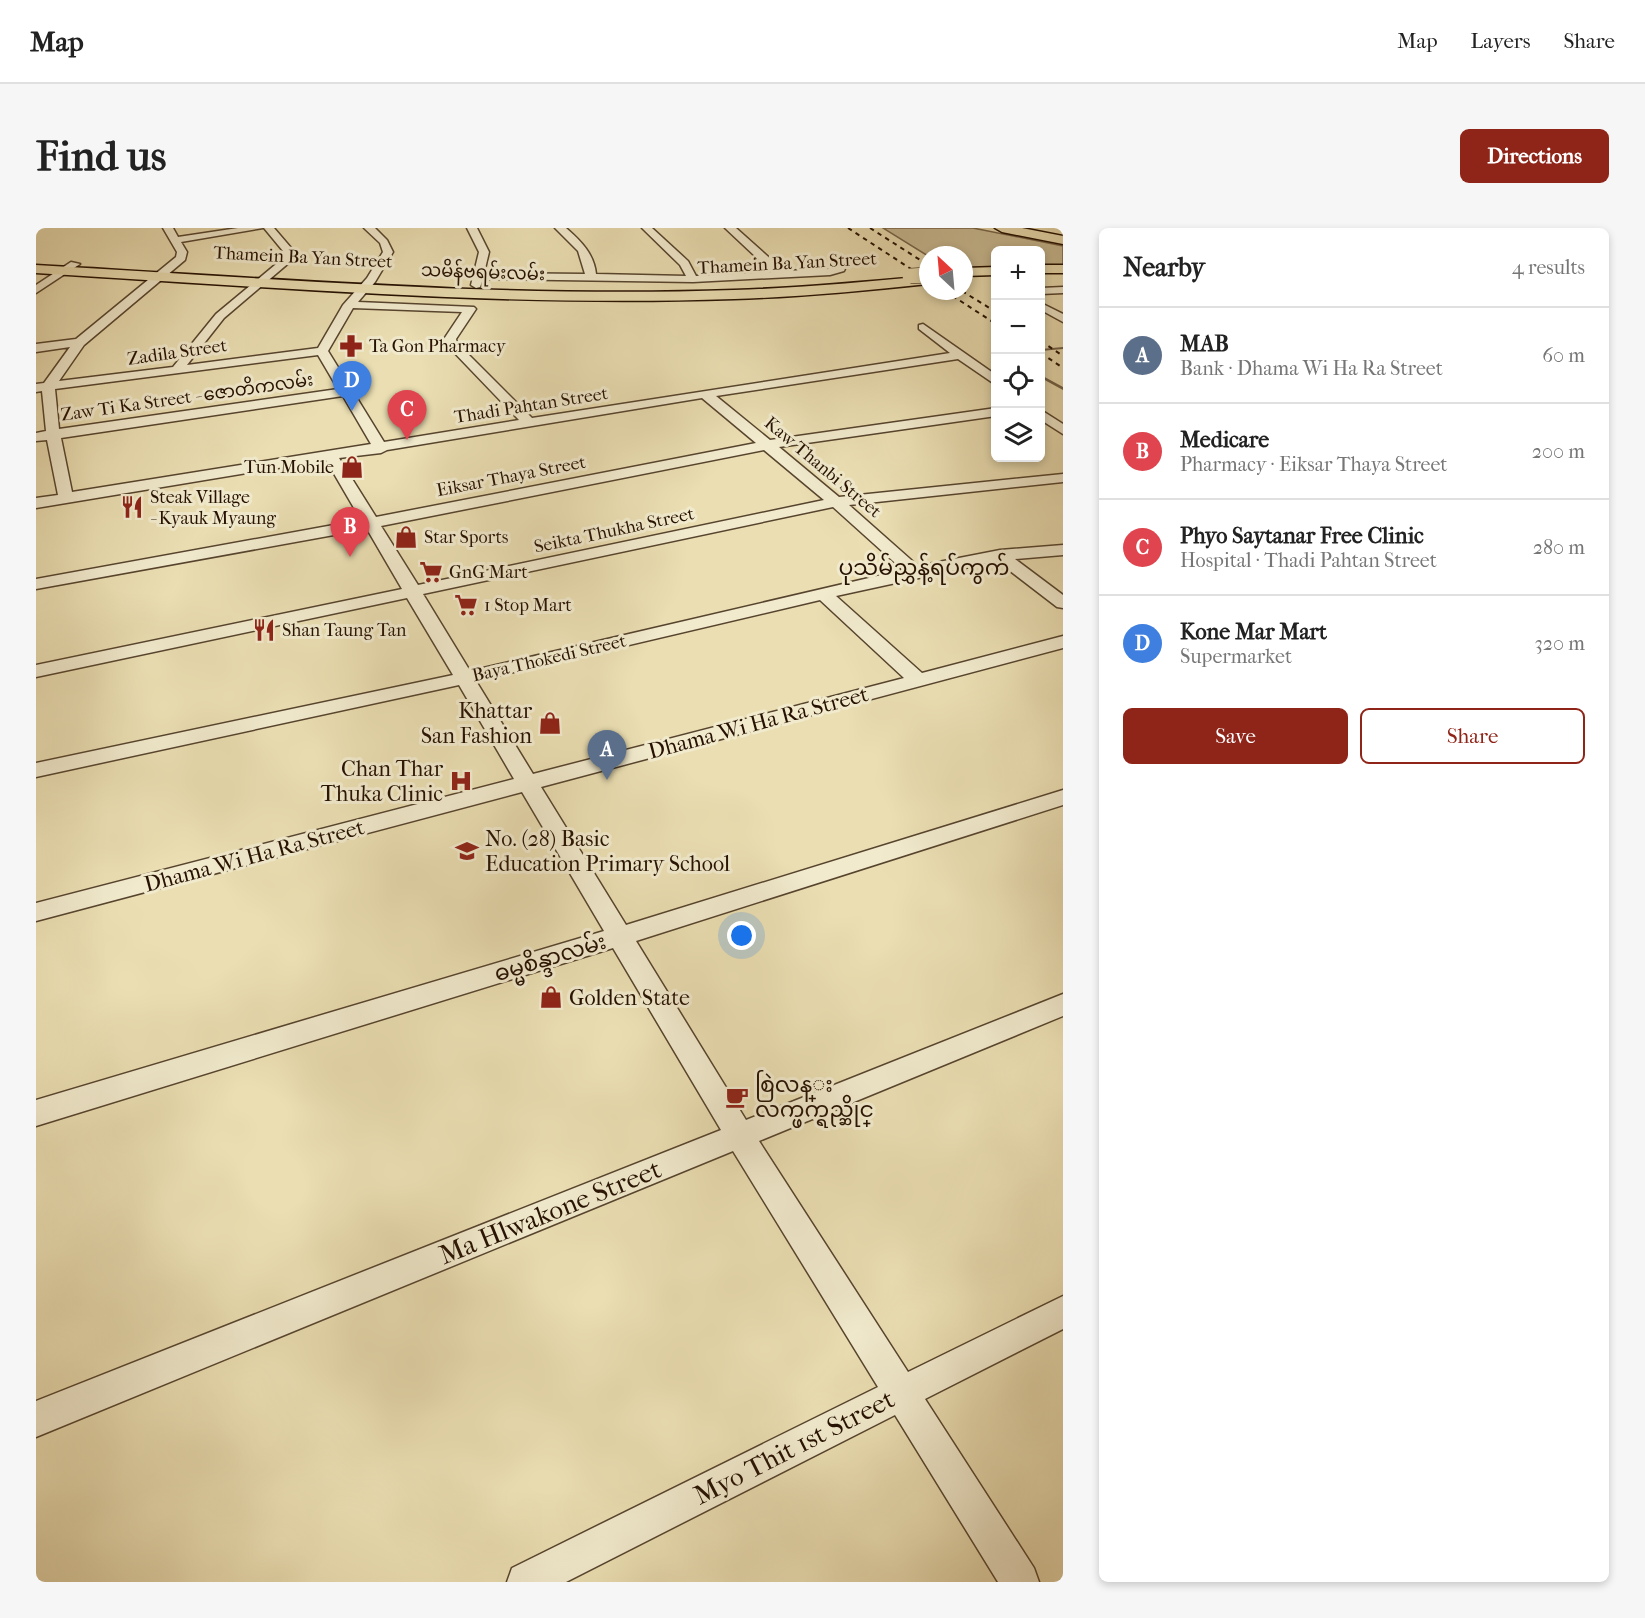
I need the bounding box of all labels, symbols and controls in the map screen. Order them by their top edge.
text: Map [30,25,84,58]
text: Map [1397,29,1438,53]
text: Layers [1471,29,1530,53]
text: Share [1563,29,1615,53]
button: Directions [1460,129,1609,183]
text: Find us [36,132,166,181]
street label: Thamein Ba Yan Street [213,242,394,273]
north arrow [919,246,973,300]
map controls [991,246,1045,462]
button: + [991,246,1045,300]
street label: Thamein Ba Yan Street [697,248,878,279]
text: Nearby [1123,252,1205,283]
street label: သမိန်ဗရမ်းလမ်း [420,256,546,289]
text: 4 results [1512,256,1585,279]
button: − [991,300,1045,354]
text: MAB [1180,331,1229,357]
pharmacy icon: Ta Gon Pharmacy [338,333,364,359]
street label: Zadila Street [126,335,229,370]
place label: Ta Gon Pharmacy [369,336,507,357]
text: A [1136,344,1149,367]
text: 60 m [1542,344,1585,367]
button: locate [991,354,1045,408]
text: Bank · Dhama Wi Ha Ra Street [1180,357,1443,380]
pin: D [332,362,372,411]
street label: Zaw Ti Ka Street - ဇောတိကလမ်း [59,365,315,426]
street label: Thadi Pahtan Street [453,383,610,428]
pin: C [388,390,427,440]
button: layers [991,408,1045,462]
street label: Kaw Thanbi Street [760,412,886,523]
text: Medicare [1180,427,1269,453]
text: B [1136,440,1149,463]
text: 200 m [1532,440,1585,463]
street label: Eiksar Thaya Street [435,452,588,501]
text: Pharmacy · Eiksar Thaya Street [1180,453,1447,476]
shop icon: Tun Mobile [339,454,365,480]
place label: Tun Mobile [244,457,334,478]
place label: Steak Village - Kyauk Myaung [150,487,276,529]
restaurant icon: Steak Village - Kyauk Myaung [119,494,145,520]
street label: Seikta Thukha Street [532,503,697,558]
pin: B [330,508,370,557]
text: Phyo Saytanar Free Clinic [1180,523,1424,549]
shop icon: Star Sports [393,524,419,550]
place label: Star Sports [424,527,509,548]
text: C [1136,536,1149,559]
text: 280 m [1533,536,1585,559]
text: Hospital · Thadi Pahtan Street [1180,549,1437,572]
district label: ပုသိမ်ညွှန့်ရပ်ကွက် [839,552,1010,585]
supermarket icon: GnG Mart [418,559,444,585]
place label: GnG Mart [449,562,528,583]
supermarket icon: 1 Stop Mart [453,592,479,618]
place label: 1 Stop Mart [484,595,572,616]
restaurant icon: Shan Taung Tan [251,617,277,643]
text: Kone Mar Mart [1180,619,1327,645]
place label: Shan Taung Tan [282,620,407,641]
street label: Baya Thokedi Street [470,630,629,686]
text: D [1135,632,1150,655]
text: 320 m [1535,632,1585,655]
text: Supermarket [1180,645,1292,668]
street label: Dhama Wi Ha Ra Street [645,681,871,765]
place label: Khattar San Fashion [421,698,533,749]
button: Save [1123,708,1348,764]
button: Share [1360,708,1585,764]
shop icon: Khattar San Fashion [537,710,563,736]
pin: A [588,730,626,780]
place label: Chan Thar Thuka Clinic [321,756,444,807]
hospital icon: Chan Thar Thuka Clinic [448,768,474,794]
street label: Dhama Wi Ha Ra Street [141,814,367,898]
place label: No. (28) Basic Education Primary School [485,826,730,877]
school or university icon: No. (28) Basic Education Primary School [454,838,480,864]
your location [727,921,756,950]
street label: ဓမ္မစိန္ဒာလမ်း [490,926,611,992]
shop icon: Golden State [538,984,564,1010]
place label: Golden State [569,985,690,1011]
place label: စြဲလန္း လက္ဖက္ရည္ဆိုင္ [755,1070,874,1128]
cafe icon: စြဲလန္း လက္ဖက္ရည္ဆိုင္ [724,1084,750,1110]
street label: Ma Hlwakone Street [434,1153,666,1271]
street label: Myo Thit 1st Street [688,1382,900,1511]

